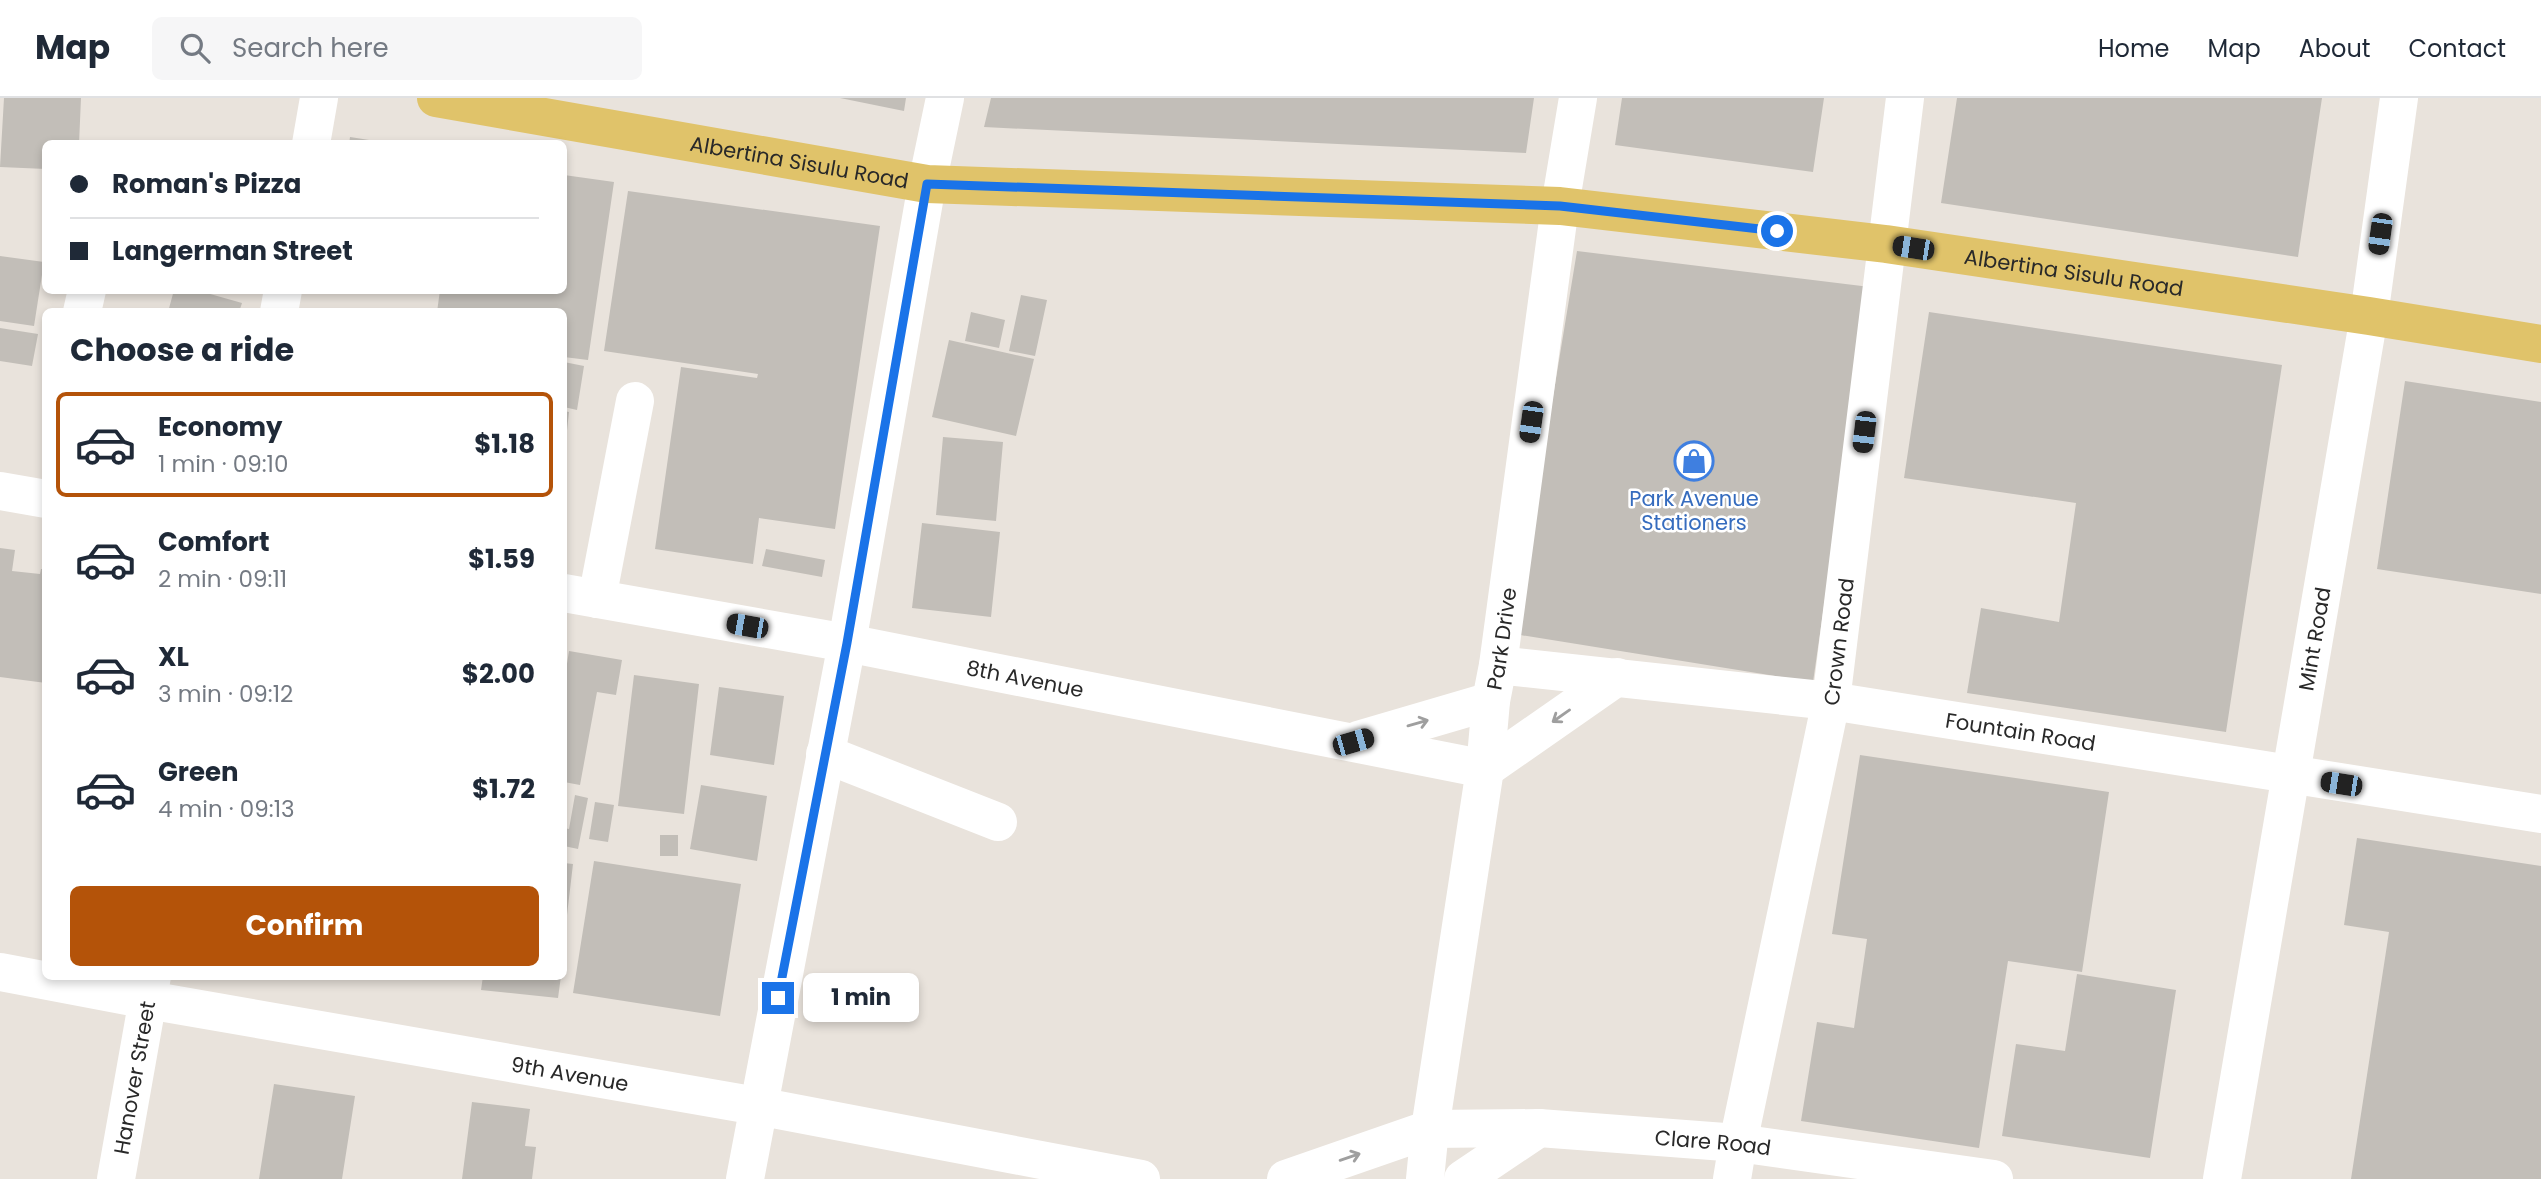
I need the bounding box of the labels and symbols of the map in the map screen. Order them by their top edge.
street label: Albertina Sisulu Road [688,128,911,195]
car [2367,212,2394,256]
route start [1761,215,1793,247]
car [1891,234,1936,262]
street label: Albertina Sisulu Road [1962,241,2185,303]
car [1518,400,1545,444]
car [1852,410,1877,454]
shop icon: Park Avenue Stationers [1673,440,1715,482]
place label: Park Avenue Stationers [1629,484,1759,537]
street label: Crown Road [1816,576,1861,707]
street label: Park Drive [1479,585,1523,692]
street label: Mint Road [2291,585,2337,693]
car [725,612,770,640]
street label: 8th Avenue [964,652,1086,704]
street label: Fountain Road [1943,705,2098,757]
one-way arrow [1552,709,1571,723]
one-way arrow [1406,716,1429,729]
car [1330,726,1377,758]
car [2319,770,2364,798]
callout: 1 min [802,974,918,1023]
route end [762,982,794,1014]
street label: Hanover Street [106,999,162,1157]
street label: 9th Avenue [509,1049,631,1098]
street label: Clare Road [1654,1122,1773,1162]
one-way arrow [1339,1150,1361,1162]

